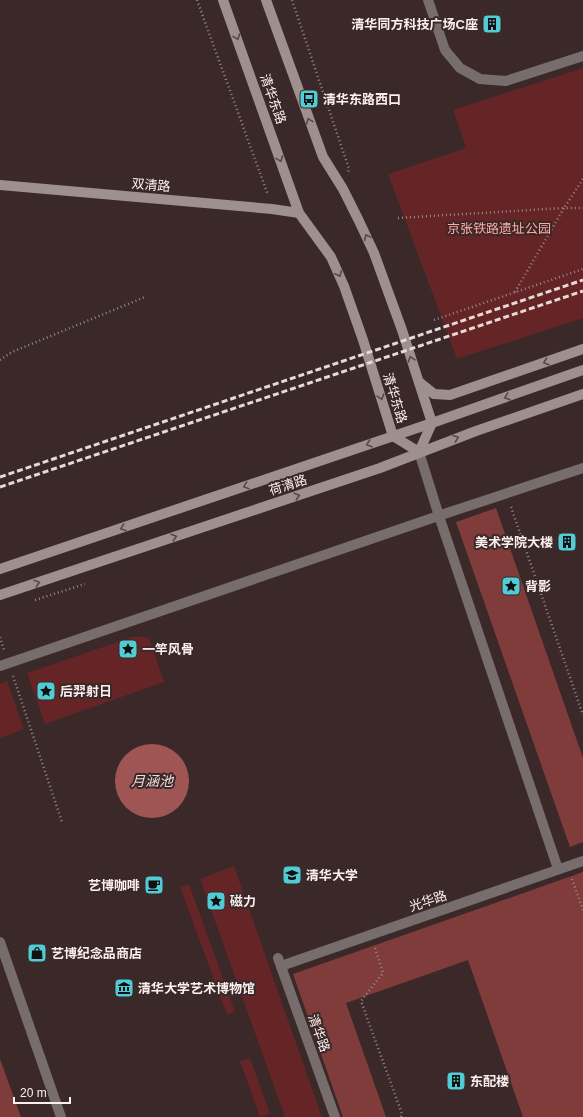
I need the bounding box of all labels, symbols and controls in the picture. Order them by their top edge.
building icon: 清华同方科技广场C座 [481,13,503,35]
place label: 清华同方科技广场C座 [352,17,478,32]
one-way arrow [232,33,240,40]
street label: 清华东路 [257,72,289,126]
bus stop icon: 清华东路西口 [298,88,320,110]
place label: 清华东路西口 [323,92,401,107]
one-way arrow [306,118,314,125]
one-way arrow [275,156,284,163]
street label: 双清路 [131,176,171,194]
park label: 京张铁路遗址公园 [447,221,551,236]
one-way arrow [363,234,371,241]
one-way arrow [334,270,342,277]
one-way arrow [408,356,416,363]
one-way arrow [543,357,550,365]
street label: 清华东路 [380,371,410,425]
one-way arrow [503,392,510,401]
one-way arrow [376,393,385,400]
one-way arrow [452,435,459,443]
one-way arrow [365,439,372,448]
street label: 荷清路 [267,472,309,498]
one-way arrow [242,481,249,490]
one-way arrow [293,492,300,501]
one-way arrow [119,523,126,531]
building icon: 美术学院大楼 [556,531,578,553]
one-way arrow [170,533,177,542]
place label: 美术学院大楼 [475,535,553,550]
place icon: 背影 [500,575,522,597]
one-way arrow [33,579,40,587]
place label: 背影 [525,579,551,594]
place icon: 一竿风骨 [117,638,139,660]
place label: 一竿风骨 [142,642,194,657]
place icon: 后羿射日 [35,680,57,702]
place label: 后羿射日 [60,684,112,699]
water label: 月涵池 [131,773,175,789]
school or university icon: 清华大学 [281,864,303,886]
place label: 清华大学 [306,868,358,883]
cafe icon: 艺博咖啡 [143,874,165,896]
place label: 艺博咖啡 [88,878,140,893]
street label: 光华路 [407,888,449,914]
place icon: 磁力 [205,890,227,912]
place label: 磁力 [230,894,256,909]
shop icon: 艺博纪念品商店 [26,942,48,964]
place label: 艺博纪念品商店 [51,946,142,961]
museum icon: 清华大学艺术博物馆 [113,977,135,999]
place label: 清华大学艺术博物馆 [138,981,255,996]
street label: 清华路 [305,1012,333,1054]
building icon: 东配楼 [445,1070,467,1092]
place label: 东配楼 [470,1074,509,1089]
scale bar [14,1079,70,1105]
text: 20 m [20,1086,47,1100]

